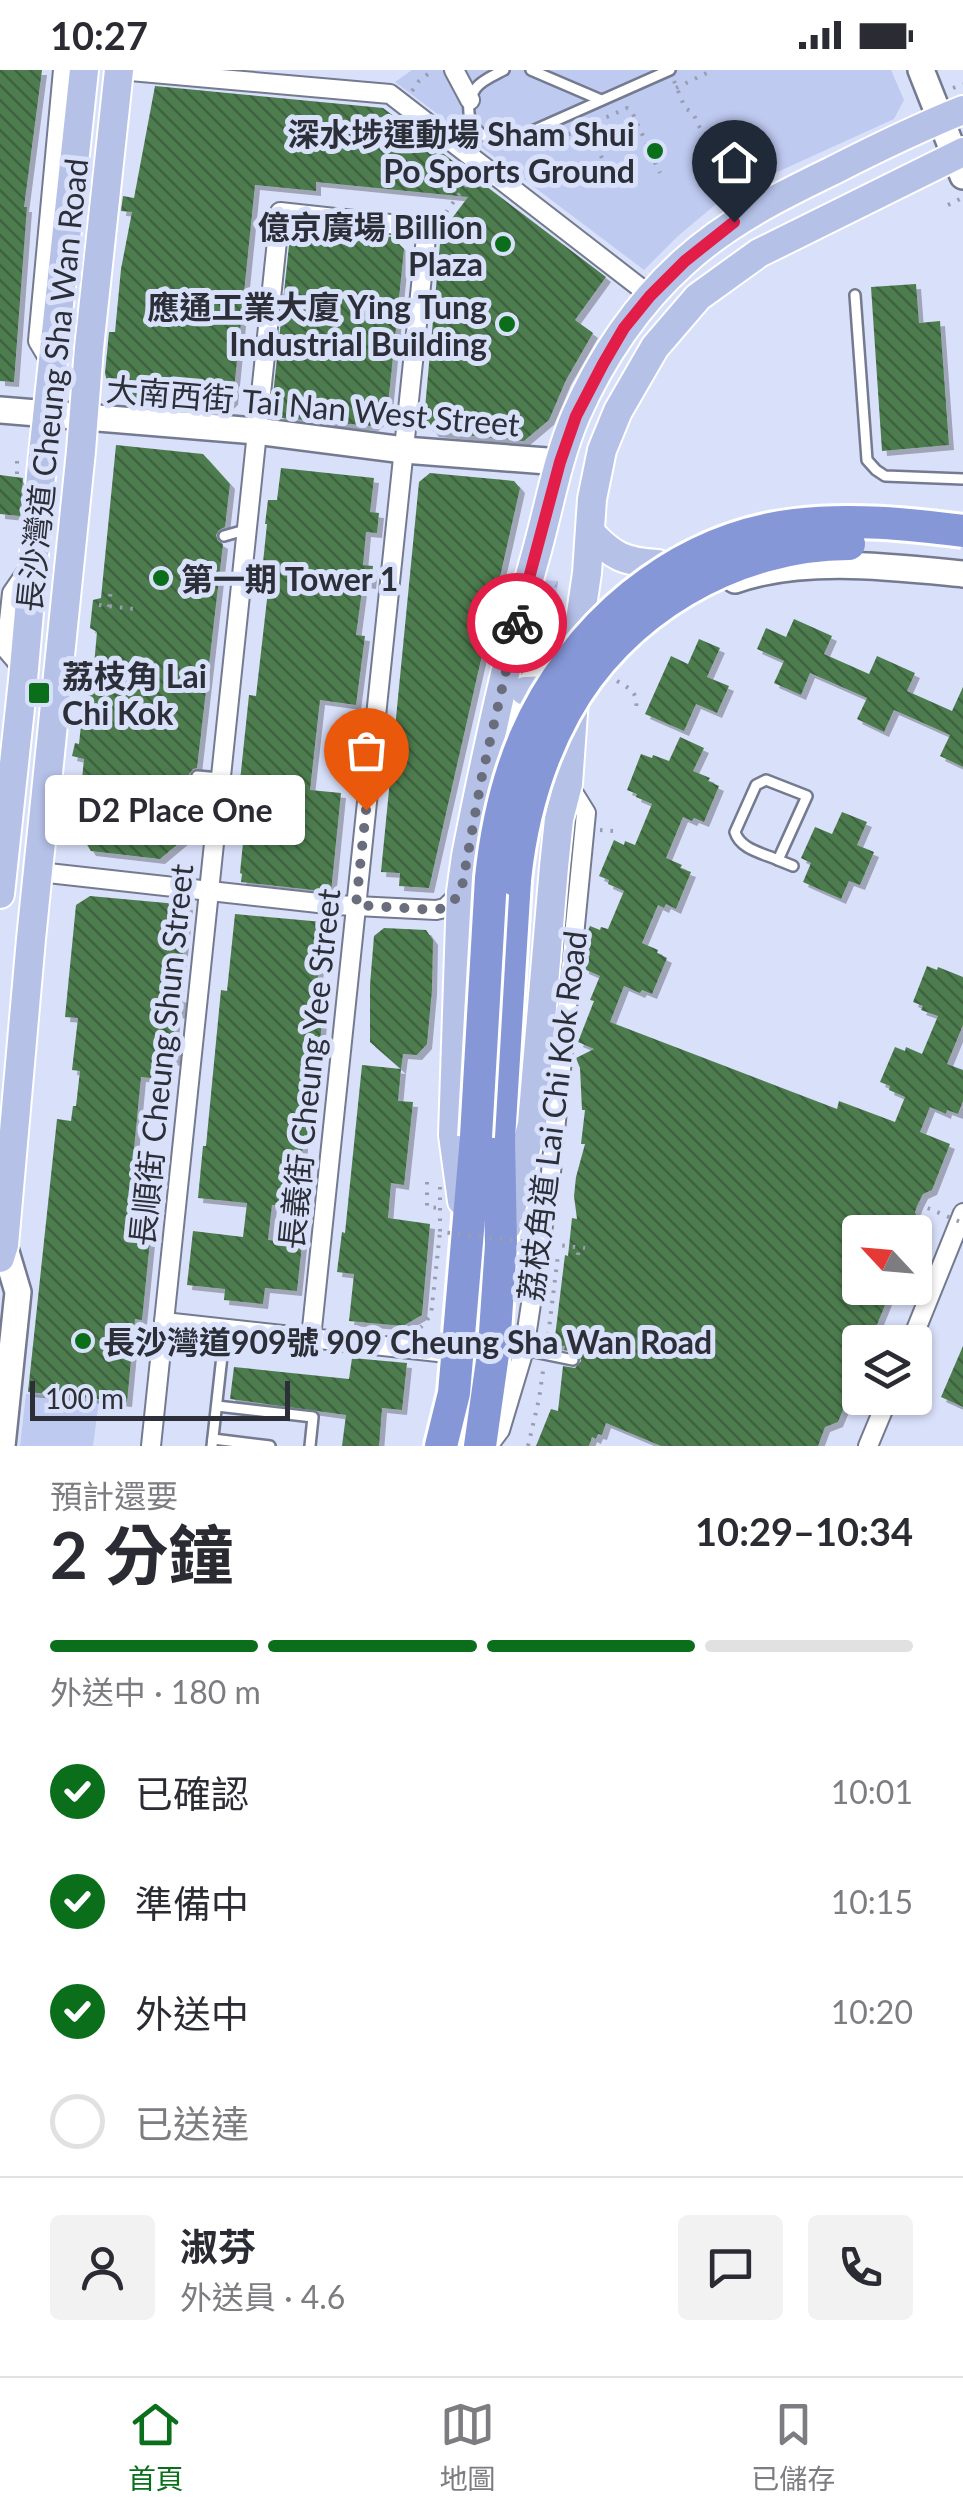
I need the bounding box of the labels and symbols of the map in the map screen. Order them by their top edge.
place label: 深水埗運動場 Sham Shui Po Sports Ground [287,114,635,190]
pin [692,120,777,223]
marker: 深水埗運動場 Sham Shui Po Sports Ground [644,140,666,162]
street label: 長沙灣道 Cheung Sha Wan Road [9,156,95,614]
place label: 億京廣場 Billion Plaza [258,207,483,283]
marker: 億京廣場 Billion Plaza [492,233,514,255]
place label: 應通工業大廈 Ying Tung Industrial Building [147,287,487,363]
marker: 應通工業大廈 Ying Tung Industrial Building [496,313,518,335]
street label: 大南西街 Tai Nan West Street [105,369,522,444]
place label: 第一期 Tower 1 [181,559,398,598]
marker: 第一期 Tower 1 [150,567,172,589]
courier [467,573,567,673]
place label: 荔枝角 Lai Chi Kok [62,656,207,732]
marker: 荔枝角 Lai Chi Kok [26,680,52,706]
pin [324,708,409,811]
callout: D2 Place One [46,775,306,845]
street label: 長順街 Cheung Shun Street [122,862,201,1248]
street label: 長義街 Cheung Yee Street [271,886,347,1251]
street label: 荔枝角道 Lai Chi Kok Road [510,928,594,1304]
north arrow [842,1215,932,1305]
place label: 長沙灣道909號 909 Cheung Sha Wan Road [103,1322,712,1361]
marker: 長沙灣道909號 909 Cheung Sha Wan Road [72,1330,94,1352]
scale bar [30,1376,290,1420]

